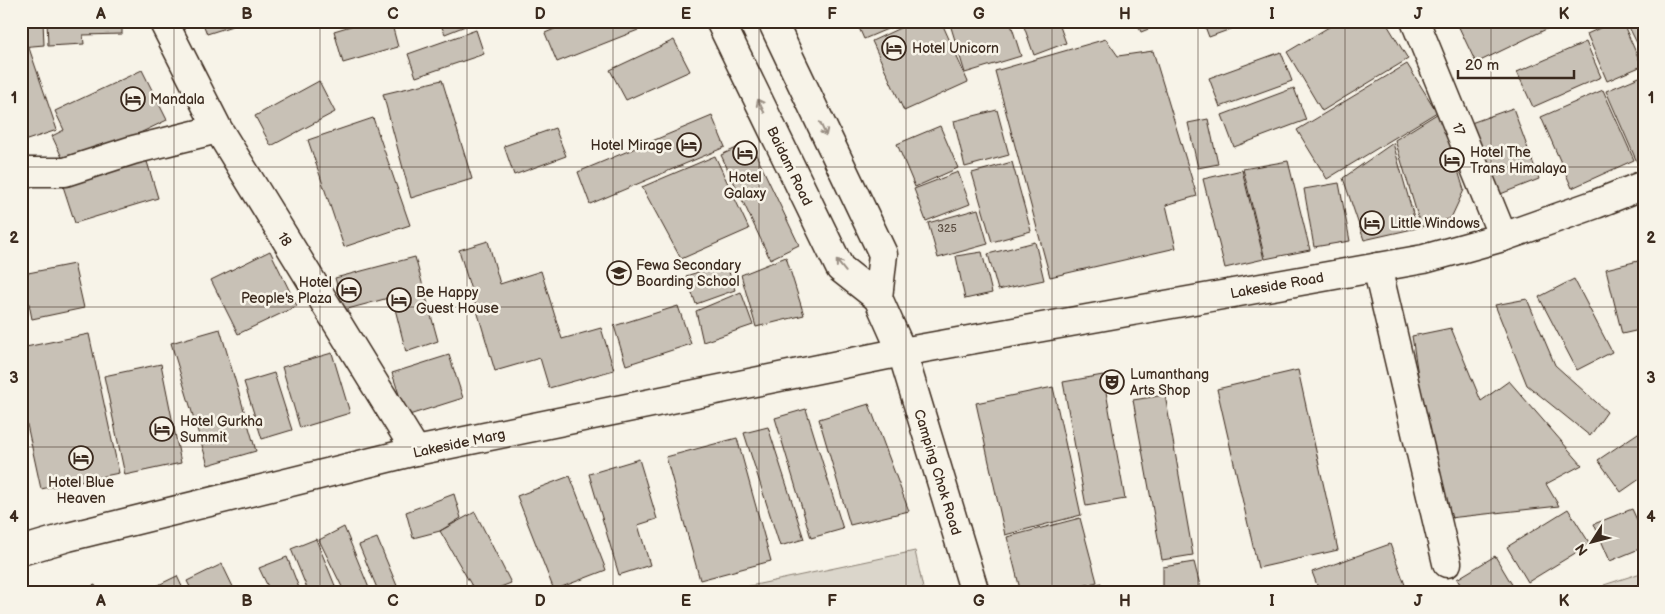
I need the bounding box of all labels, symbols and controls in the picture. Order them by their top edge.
text: A [95,5,106,24]
text: B [241,5,253,24]
text: C [387,5,399,24]
text: D [534,5,546,24]
text: E [681,5,691,24]
text: F [827,5,837,24]
text: G [973,5,985,24]
text: H [1119,5,1131,24]
text: I [1269,5,1275,24]
text: J [1414,5,1423,24]
text: K [1559,5,1570,24]
hotel icon: Hotel Unicorn [881,35,907,61]
place label: Hotel Unicorn [912,40,999,57]
scale bar [1458,48,1574,80]
text: 20 m [1465,56,1499,75]
hotel icon: Mandala [120,86,146,112]
text: 1 [11,89,17,108]
text: 1 [1648,89,1654,108]
place label: Mandala [150,91,205,108]
one-way arrow [756,99,765,114]
street label: 17 [1448,120,1469,138]
one-way arrow [818,121,828,136]
street label: Baidam Road [763,124,816,209]
hotel icon: Hotel Mirage [676,132,702,158]
place label: Hotel Mirage [590,137,672,154]
hotel icon: Hotel Galaxy [732,140,758,166]
place label: Hotel The Trans Himalaya [1470,144,1567,177]
hotel icon: Hotel The Trans Himalaya [1439,147,1465,173]
place label: Hotel Galaxy [724,169,767,202]
hotel icon: Little Windows [1359,210,1385,236]
place label: Little Windows [1390,215,1480,232]
house number: 325 [937,222,957,235]
text: 2 [9,229,19,248]
street label: 18 [274,229,295,250]
text: 2 [1646,229,1656,248]
place label: Fewa Secondary Boarding School [636,257,742,290]
school or university icon: Fewa Secondary Boarding School [606,260,632,286]
one-way arrow [836,260,847,273]
street label: Lakeside Road [1229,269,1325,302]
place label: Hotel People's Plaza [241,274,332,307]
hotel icon: Hotel People's Plaza [336,277,362,303]
place label: Be Happy Guest House [416,284,499,317]
hotel icon: Be Happy Guest House [386,287,412,313]
place label: Lumanthang Arts Shop [1130,366,1209,399]
text: 3 [9,369,19,388]
theatre icon: Lumanthang Arts Shop [1099,369,1125,395]
text: 3 [1646,369,1656,388]
street label: Camping Chok Road [910,407,965,537]
place label: Hotel Gurkha Summit [180,413,263,446]
hotel icon: Hotel Gurkha Summit [149,416,175,442]
street label: Lakeside Marg [412,425,507,462]
hotel icon: Hotel Blue Heaven [68,445,94,471]
place label: Hotel Blue Heaven [48,474,114,507]
text: 4 [9,508,19,527]
text: 4 [1646,508,1656,527]
north arrow [1568,516,1618,566]
text: N [1572,540,1592,559]
text: A [95,592,106,611]
text: B [241,592,253,611]
text: C [387,592,399,611]
text: D [534,592,546,611]
text: E [681,592,691,611]
text: F [827,592,837,611]
text: G [973,592,985,611]
text: H [1119,592,1131,611]
text: I [1269,592,1275,611]
text: J [1414,592,1423,611]
text: K [1559,592,1570,611]

